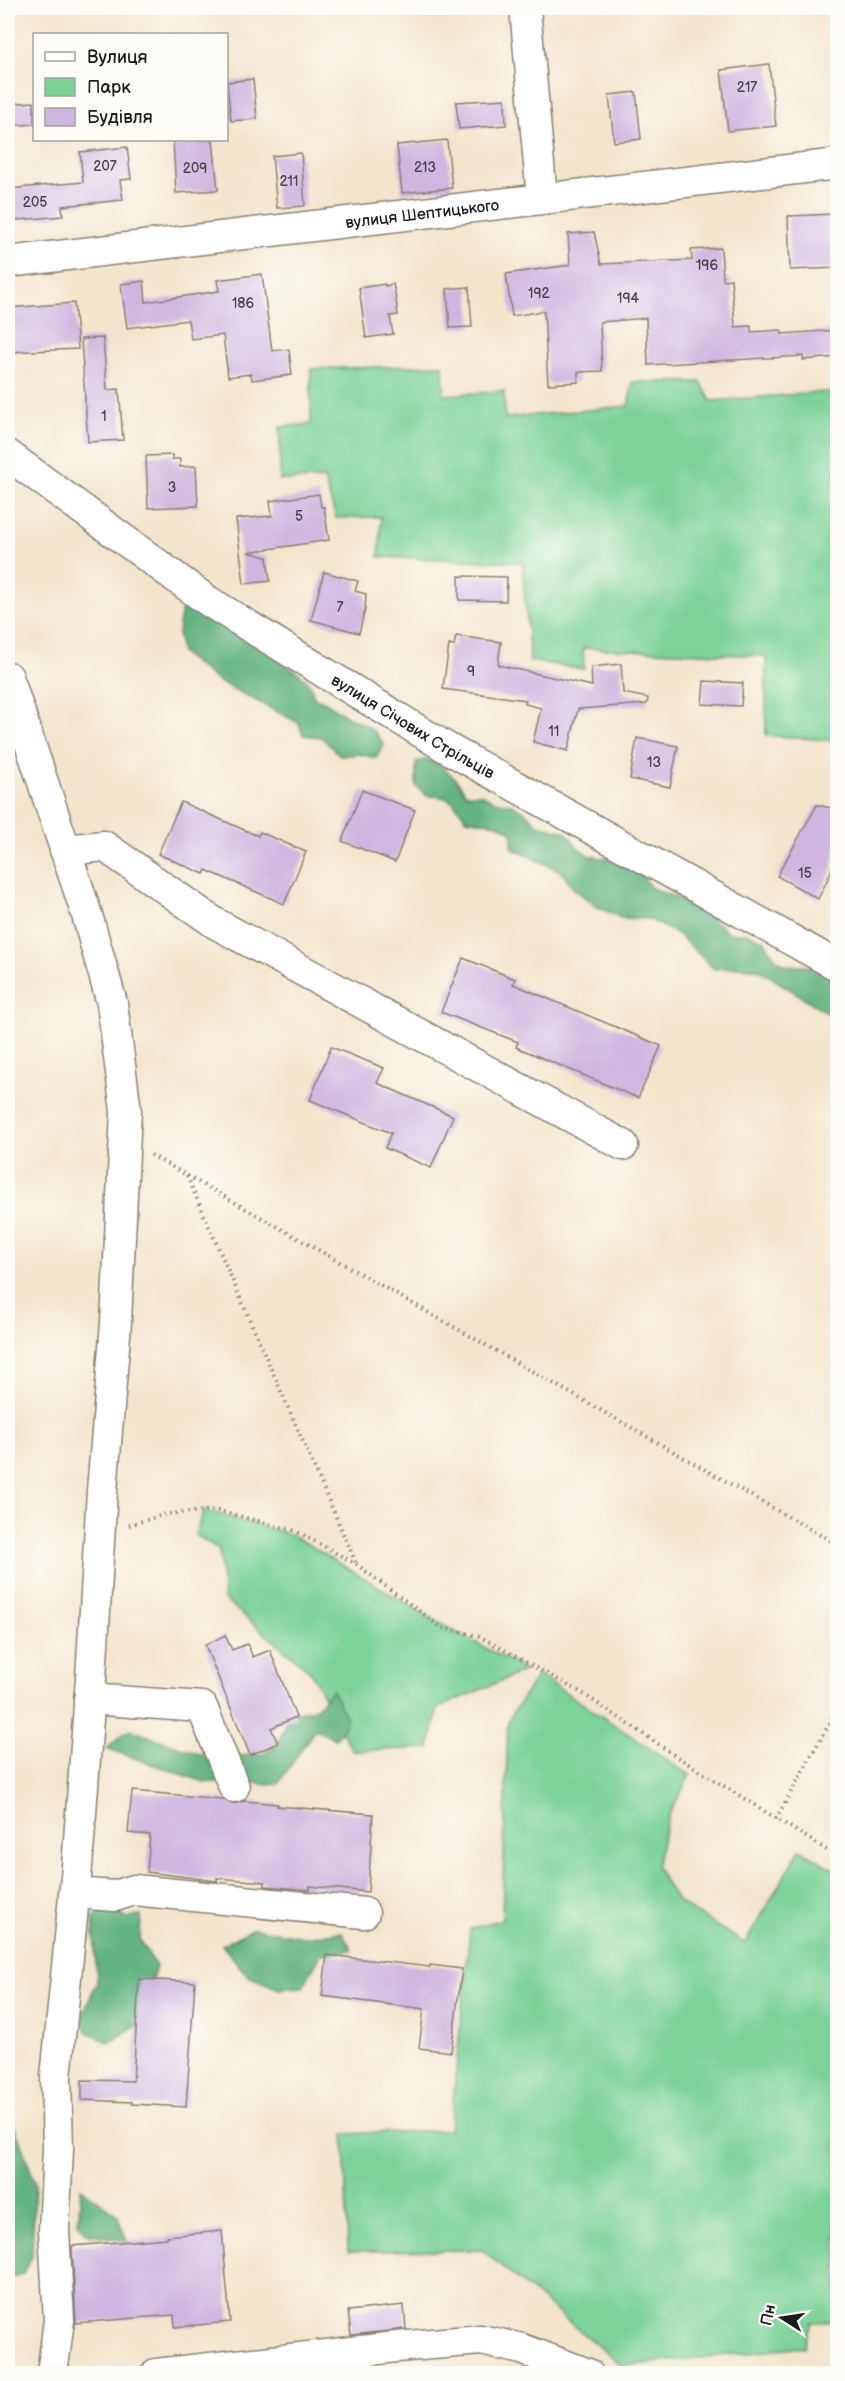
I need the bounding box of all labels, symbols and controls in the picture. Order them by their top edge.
legend [33,33,228,141]
text: Вулиця [87,47,148,68]
text: Парк [87,77,131,98]
house number: 217 [737,79,757,96]
text: Будівля [87,107,153,128]
house number: 207 [93,158,117,175]
house number: 213 [414,159,436,176]
house number: 209 [183,160,207,177]
house number: 211 [280,173,298,190]
house number: 205 [23,194,47,211]
street label: вулиця Шептицького [344,196,500,233]
house number: 196 [696,257,718,274]
house number: 192 [528,285,551,302]
house number: 194 [617,290,639,307]
house number: 186 [232,295,255,312]
house number: 1 [101,408,107,425]
house number: 3 [168,479,176,496]
house number: 5 [295,508,303,525]
house number: 7 [337,599,344,616]
house number: 9 [467,663,475,680]
street label: вулиця Січових Стрільців [327,671,498,784]
house number: 11 [549,723,559,740]
house number: 13 [647,754,661,771]
house number: 15 [798,865,812,882]
north arrow [752,2288,812,2348]
text: Пн [757,2303,780,2328]

